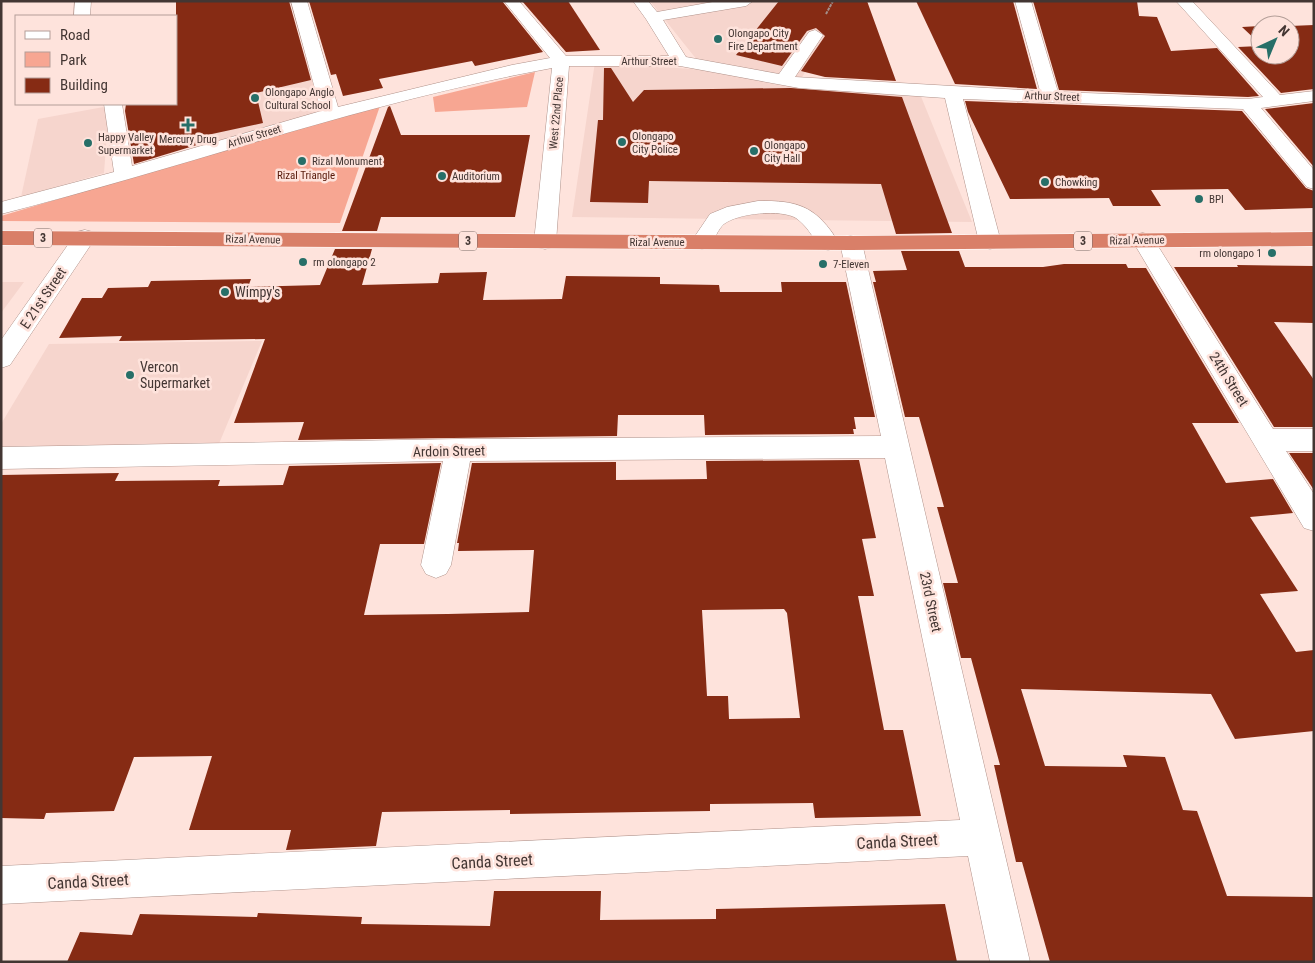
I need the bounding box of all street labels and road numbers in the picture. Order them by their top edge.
street label: Arthur Street [621,55,677,68]
street label: West 22nd Place [547,76,566,150]
street label: Arthur Street [1024,89,1080,104]
street label: Arthur Street [226,122,283,151]
road number: 3 [34,228,52,248]
road number: 3 [459,232,477,250]
road number: 3 [1074,232,1092,250]
street label: Rizal Avenue [225,233,281,246]
street label: Rizal Avenue [1109,234,1165,247]
street label: Rizal Avenue [629,236,685,249]
street label: E 21st Street [17,264,69,332]
street label: 24th Street [1206,349,1252,409]
street label: Ardoin Street [413,442,485,460]
street label: 23rd Street [917,571,945,633]
street label: Canda Street [856,830,938,853]
street label: Canda Street [451,850,533,873]
street label: Canda Street [47,870,129,893]

